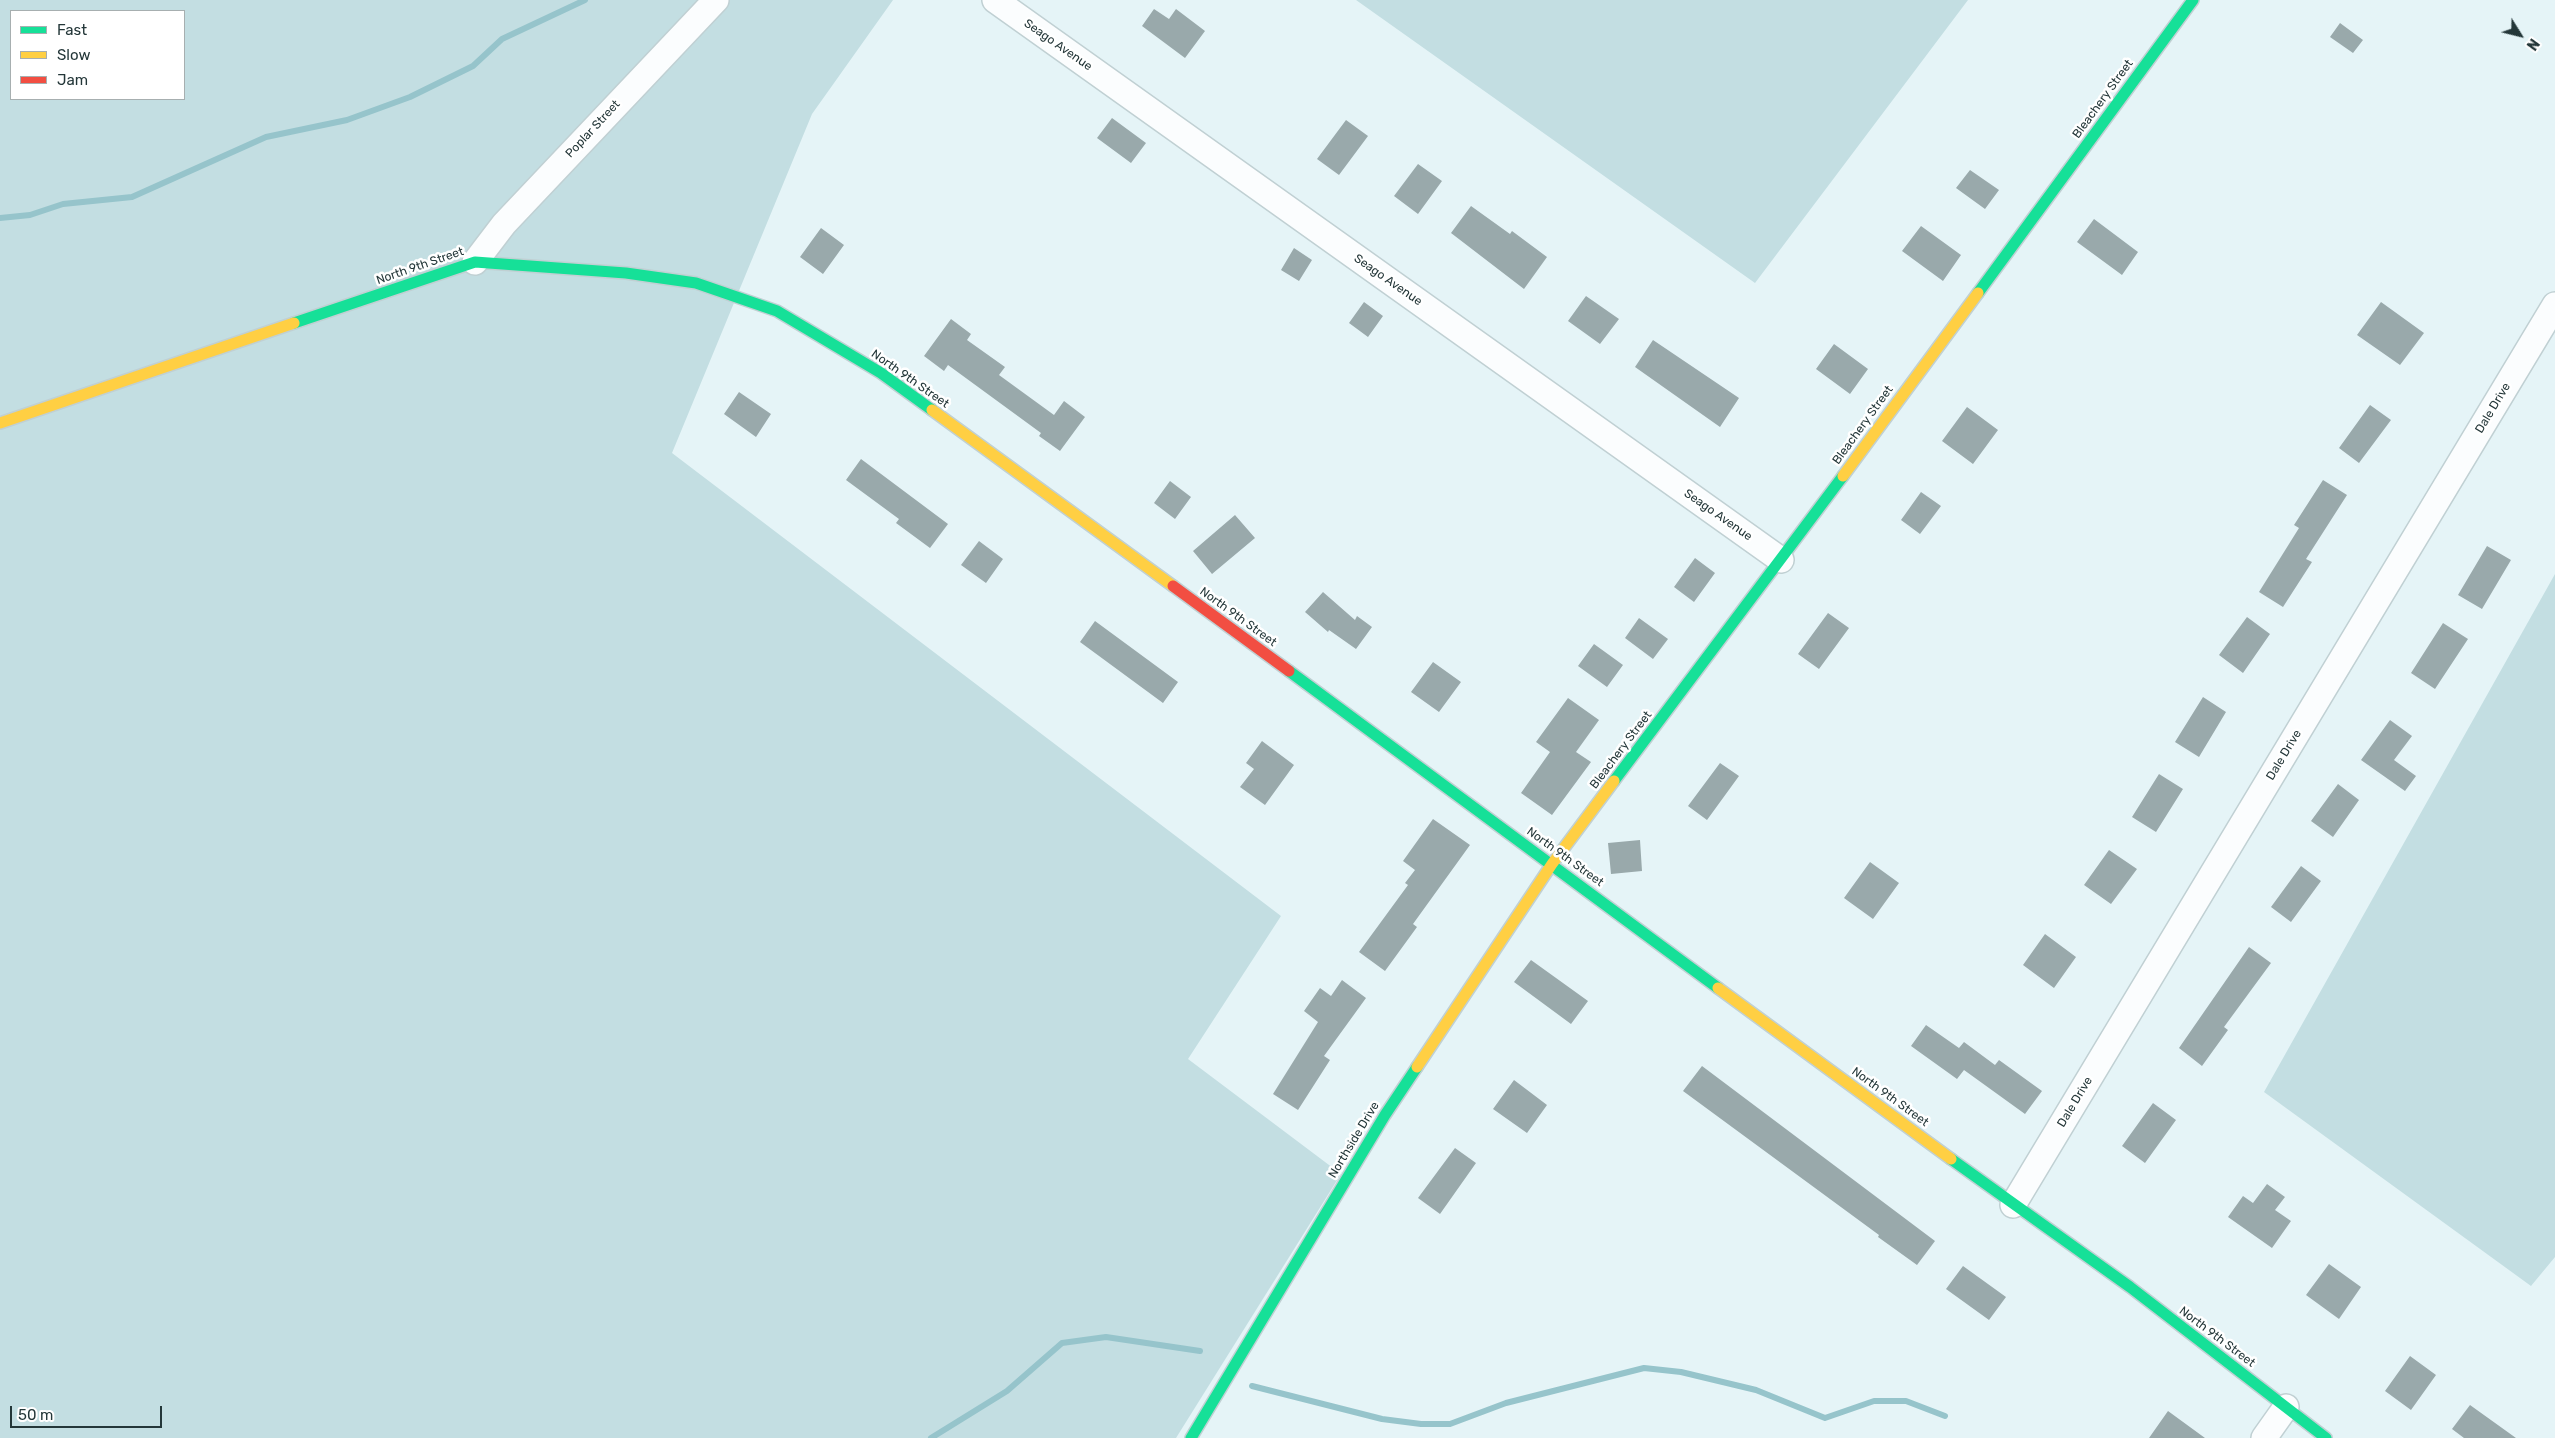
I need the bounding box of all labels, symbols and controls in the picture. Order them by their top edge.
legend [10,10,185,100]
north arrow [2495,10,2545,60]
street label: Seago Avenue [1021,16,1095,74]
text: Fast [57,21,87,39]
text: N [2523,35,2542,53]
text: Slow [57,46,90,64]
street label: Bleachery Street [2070,57,2136,141]
text: Jam [57,71,88,89]
street label: Poplar Street [563,97,623,161]
street label: North 9th Street [374,244,466,288]
street label: Seago Avenue [1351,251,1425,309]
street label: North 9th Street [868,347,952,411]
street label: Dale Drive [2472,380,2514,436]
street label: Bleachery Street [1830,383,1896,467]
street label: Seago Avenue [1681,486,1755,544]
street label: North 9th Street [1197,584,1279,650]
street label: Bleachery Street [1587,708,1655,792]
street label: Dale Drive [2263,727,2305,783]
street label: North 9th Street [1524,824,1606,890]
street label: North 9th Street [1849,1064,1931,1130]
street label: Dale Drive [2054,1074,2096,1130]
street label: Northside Drive [1326,1099,1382,1181]
street label: North 9th Street [2176,1304,2258,1370]
scale bar [12,1396,165,1428]
text: 50 m [18,1406,53,1424]

